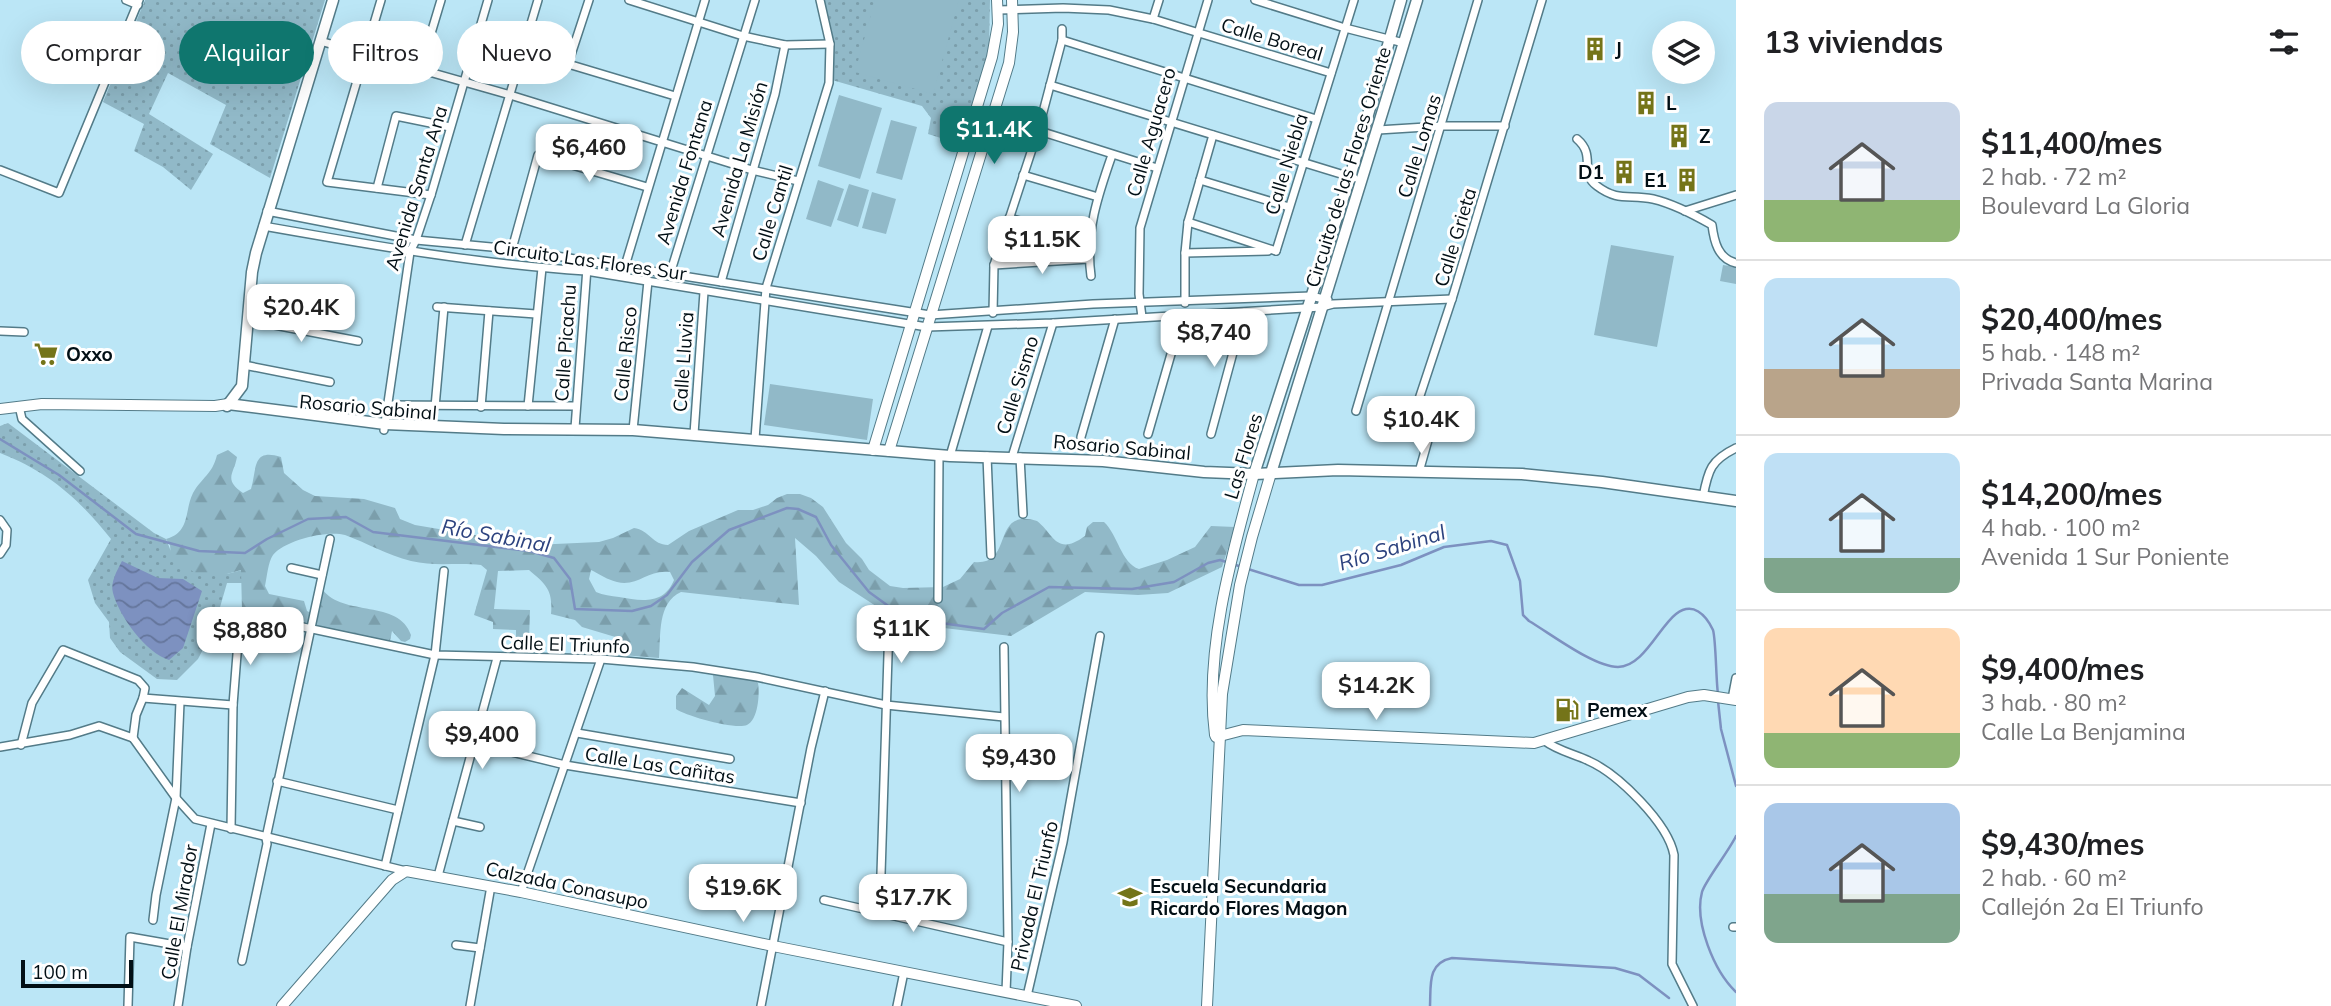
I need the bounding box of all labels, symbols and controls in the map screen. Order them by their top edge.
street label: Calle Boreal [1218,12,1326,66]
chip: Comprar [21,21,165,84]
chip: Alquilar [179,21,314,84]
chip: Filtros [328,21,443,84]
chip: Nuevo [457,21,576,84]
map controls [1652,21,1715,84]
button: layers [1652,21,1715,84]
text: 13 viviendas [1764,23,1943,61]
icon: filters [2265,23,2303,61]
building icon: J [1581,35,1609,63]
place label: J [1615,37,1622,61]
street label: Circuito de las Flores Oriente [1300,44,1396,290]
street label: Calle Aguacero [1121,65,1181,199]
street label: Avenida La Misión [705,78,773,240]
building icon: L [1632,89,1660,117]
street label: Calle Lomas [1392,91,1446,201]
place label: L [1666,91,1677,115]
street label: Avenida Fontana [651,97,717,247]
street label: Avenida Santa Ana [380,103,452,273]
pin: $11.4K [937,106,1051,166]
street label: Calle Niebla [1259,110,1313,218]
text: $11.4K [956,114,1032,143]
building icon: Z [1665,122,1693,150]
pin: $6,460 [532,124,646,184]
place label: Z [1699,124,1711,148]
text: $11,400/mes [1981,124,2163,162]
icon: home [1820,130,1904,214]
text: $6,460 [552,132,626,161]
building icon: D1 [1610,158,1638,186]
place label: D1 [1578,160,1604,184]
street label: Calle Cantil [746,162,798,264]
text: 2 hab. · 72 m² [1981,162,2126,191]
building icon: E1 [1673,166,1701,194]
place label: E1 [1644,168,1667,192]
street label: Calle Grieta [1429,185,1481,289]
text: Boulevard La Gloria [1981,191,2190,220]
pin: $11.5K [985,216,1099,276]
text: $11.5K [1004,224,1080,253]
street label: Circuito Las Flores Sur [492,235,688,285]
pin: $20.4K [244,284,358,344]
street label: Calle Picachu [549,284,581,402]
text: $20.4K [263,292,339,321]
text: $20,400/mes [1981,300,2163,338]
street label: Calle Risco [608,305,642,403]
icon: home [1820,306,1904,390]
pin: $8,740 [1157,310,1271,369]
street label: Calle Lluvia [668,311,698,413]
text: $8,740 [1177,317,1251,346]
street label: Calle Sismo [991,333,1043,437]
text: 5 hab. · 148 m² [1981,338,2140,367]
supermarket icon: Oxxo [32,340,60,368]
place label: Oxxo [66,342,113,366]
text: Privada Santa Marina [1981,367,2213,396]
street label: Rosario Sabinal [298,389,438,425]
pin: $10.4K [1364,396,1478,456]
text: $10.4K [1383,404,1459,433]
street label: Las Flores [1219,410,1267,502]
street label: Rosario Sabinal [1052,429,1192,465]
text: $14,200/mes [1981,475,2163,513]
icon: home [1820,481,1904,565]
water label: Río Sabinal [440,513,553,557]
text: 4 hab. · 100 m² [1981,513,2140,542]
water label: Río Sabinal [1335,519,1448,576]
text: Avenida 1 Sur Poniente [1981,542,2229,571]
pin: $11K [860,606,942,665]
pin: $8,880 [193,608,307,667]
text: $11K [873,613,929,642]
text: $8,880 [213,615,287,644]
street label: Calle El Triunfo [500,630,630,658]
text: $9,400/mes [1981,650,2145,688]
icon: home [1820,656,1904,740]
pin: $14.2K [1319,662,1433,722]
text: $14.2K [1338,670,1414,699]
text: 3 hab. · 80 m² [1981,688,2126,717]
fuel station icon: Pemex [1553,696,1581,724]
place label: Pemex [1587,698,1648,722]
pin: $9,400 [425,712,539,771]
text: Calle La Benjamina [1981,717,2186,746]
text: $9,400 [445,719,519,748]
pin: $9,430 [962,734,1076,794]
street label: Calle Las Cañitas [583,741,737,789]
text: $9,430 [982,742,1056,771]
street label: Privada El Triunfo [1005,818,1063,974]
text: $9,430/mes [1981,825,2145,863]
icon: home [1820,831,1904,915]
street label: Calle El Mirador [155,842,203,982]
street label: Calzada Conasupo [483,856,651,914]
text: 2 hab. · 60 m² [1981,863,2126,892]
pin: $19.6K [686,864,800,924]
text: $19.6K [705,872,781,901]
pin: $17.7K [856,874,970,934]
place label: Escuela Secundaria Ricardo Flores Magon [1150,874,1348,920]
text: $17.7K [875,882,951,911]
school or university icon: Escuela Secundaria Ricardo Flores Magon [1116,883,1144,911]
text: Callejón 2a El Triunfo [1981,892,2204,921]
scale bar [21,957,133,989]
text: 100 m [32,960,88,984]

